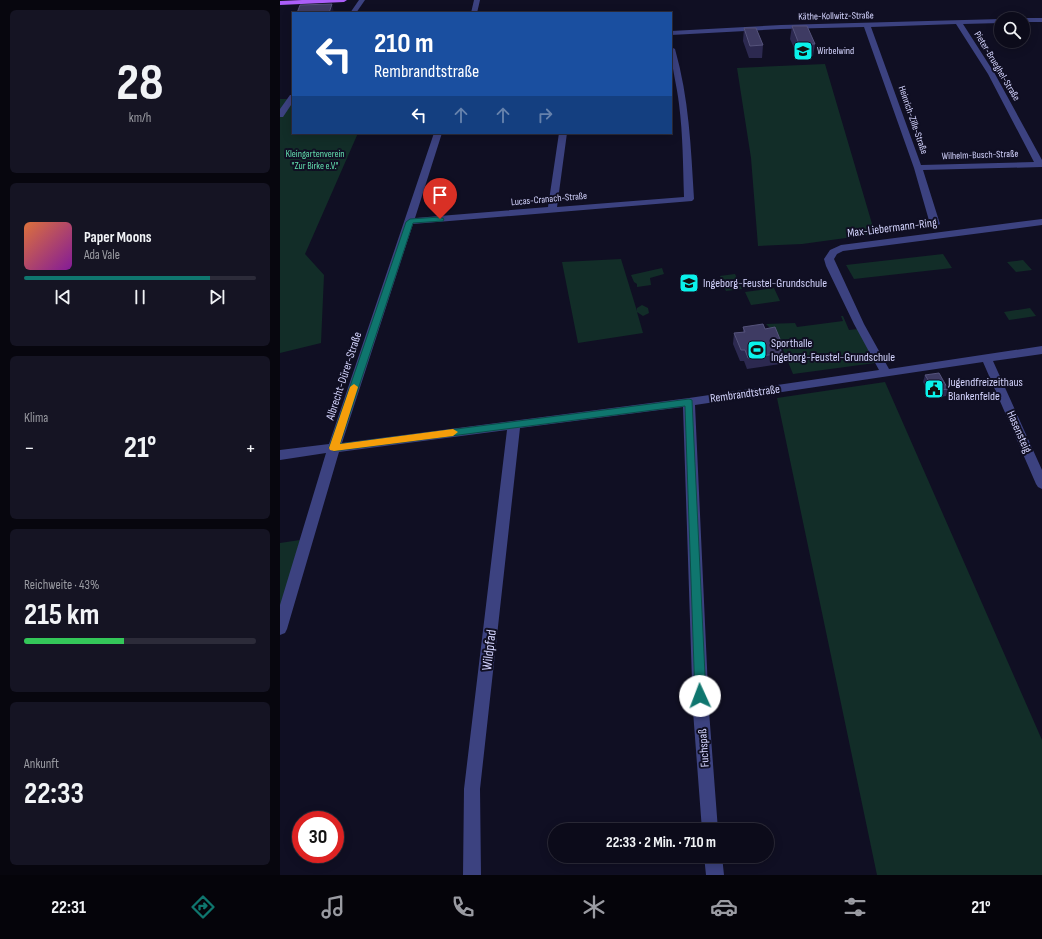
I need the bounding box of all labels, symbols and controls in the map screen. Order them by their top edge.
street label: Käthe-Kollwitz-Straße [798,9,874,23]
map controls [994,12,1030,48]
button: search [994,12,1030,48]
text: 210 m [374,27,434,60]
icon: left [308,28,360,80]
street label: Pieter-Brueghel-Straße [972,29,1022,103]
school or university icon: Wirbelwind [792,40,814,62]
place label: Wirbelwind [817,45,854,57]
text: 28 [116,52,164,115]
text: Rembrandtstraße [374,61,479,82]
street label: Heinrich-Zille-Straße [896,84,930,156]
icon: left [408,104,430,126]
icon: ahead [450,104,472,126]
icon: ahead [492,104,514,126]
icon: right [534,104,556,126]
text: km/h [129,110,151,126]
park label: Kleingartenverein "Zur Birke e.V." [285,148,345,172]
street label: Wilhelm-Busch-Straße [941,148,1019,162]
pin [423,178,457,219]
icon: arrive [429,184,451,206]
street label: Lucas-Cranach-Straße [510,190,588,208]
street label: Max-Liebermann-Ring [846,215,938,241]
text: Paper Moons [84,228,152,247]
text: Ada Vale [84,247,120,263]
school or university icon: Ingeborg-Feustel-Grundschule [678,272,700,294]
place label: Ingeborg-Feustel-Grundschule [703,276,827,291]
icon: previous [52,286,74,308]
icon: pause [129,286,151,308]
icon: next [206,286,228,308]
street label: Albrecht-Dürer-Straße [322,330,365,423]
place label: Sporthalle Ingeborg-Feustel-Grundschule [771,336,895,365]
sports icon: Sporthalle Ingeborg-Feustel-Grundschule [746,339,768,361]
place label: Jugendfreizeithaus Blankenfelde [947,375,1023,404]
public building icon: Jugendfreizeithaus Blankenfelde [923,378,945,400]
street label: Rembrandtstraße [709,382,781,406]
street label: Hasensteig [1003,409,1035,456]
text: Klima [24,410,48,426]
text: 21° [124,430,156,466]
text: − [24,435,35,462]
text: + [245,435,256,462]
text: Reichweite · 43% [24,577,99,593]
text: 215 km [24,597,99,633]
street label: Wildpfad [478,628,500,671]
position arrow [679,675,721,717]
street label: Fuchspaß [695,728,713,768]
text: Ankunft [24,756,59,772]
text: 22:33 [24,776,84,812]
speed limit sign: 30 [292,811,344,863]
text: 22:33 · 2 Min. · 710 m [606,833,716,852]
icon: directions [189,893,217,921]
icon: music [319,893,347,921]
icon: phone [449,893,477,921]
icon: climate [580,893,608,921]
icon: car [710,893,738,921]
icon: filters [841,893,869,921]
text: 22:31 [51,897,86,918]
text: 21° [971,897,991,918]

